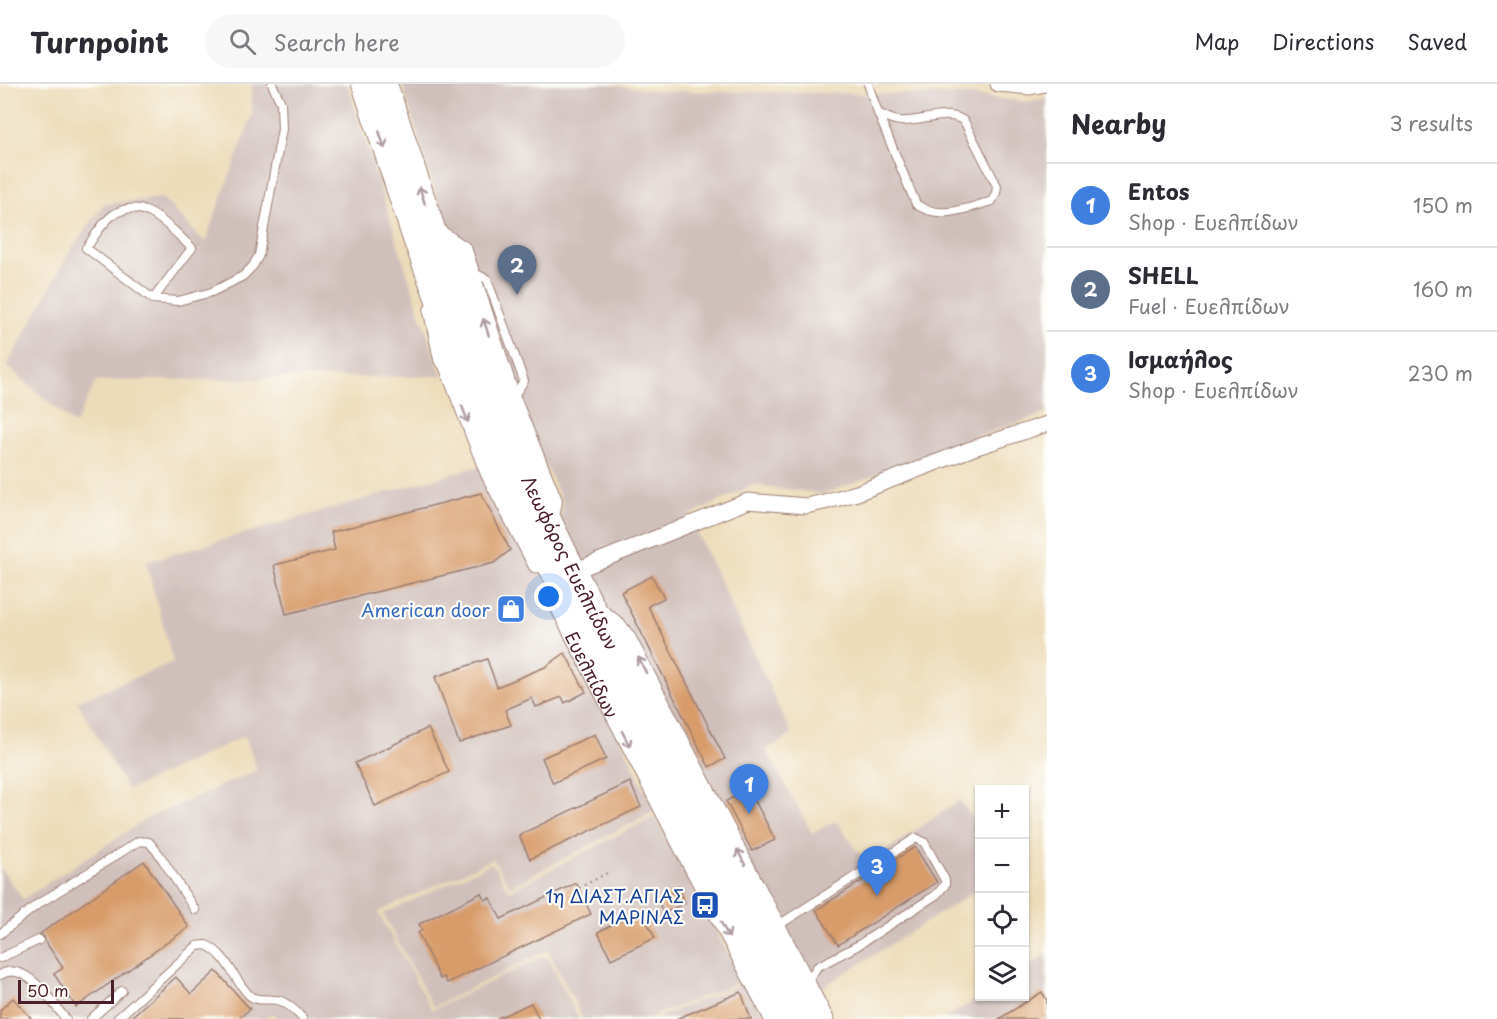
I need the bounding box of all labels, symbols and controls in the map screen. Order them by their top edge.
search box [205,14,625,68]
text: Turnpoint [30,20,169,63]
icon: search [226,25,259,58]
text: Search here [274,25,400,58]
text: Map [1194,25,1239,57]
text: Directions [1272,25,1374,57]
text: Saved [1407,25,1467,57]
text: Nearby [1071,104,1166,143]
text: 3 results [1390,108,1473,138]
one-way arrow [378,130,389,149]
text: Entos [1128,174,1189,207]
one-way arrow [415,186,426,205]
text: 1 [1086,190,1095,220]
text: 150 m [1413,190,1473,220]
text: Shop · Ευελπίδων [1128,207,1299,237]
pin: 2 [498,246,536,295]
text: SHELL [1128,258,1199,291]
text: 2 [1083,274,1098,304]
text: 160 m [1413,274,1473,304]
text: Fuel · Ευελπίδων [1128,291,1290,321]
one-way arrow [480,318,491,337]
text: Ισμαήλος [1128,342,1233,375]
text: 3 [1084,358,1097,388]
text: 230 m [1408,358,1473,388]
text: Shop · Ευελπίδων [1128,375,1299,405]
one-way arrow [461,404,472,422]
street label: Λεωφόρος Ευελπίδων [516,470,626,655]
your location [534,582,563,611]
shop icon: American door [495,593,527,625]
place label: American door [361,596,491,623]
street label: Ευελπίδων [559,626,626,723]
one-way arrow [636,657,648,674]
one-way arrow [621,729,632,747]
pin: 1 [730,764,768,814]
map controls [975,785,1029,1001]
button: + [975,785,1029,839]
button: − [975,839,1029,893]
pin: 3 [858,846,896,896]
one-way arrow [735,848,747,866]
place label: 1η ΔΙΑΣΤ.ΑΓΙΑΣ ΜΑΡΙΝΑΣ [545,882,684,930]
bus stop icon: 1η ΔΙΑΣΤ.ΑΓΙΑΣ ΜΑΡΙΝΑΣ [689,889,721,921]
button: locate [975,893,1029,947]
one-way arrow [720,921,731,939]
button: layers [975,947,1029,1001]
scale bar [18,977,114,1004]
text: 50 m [27,978,68,1002]

